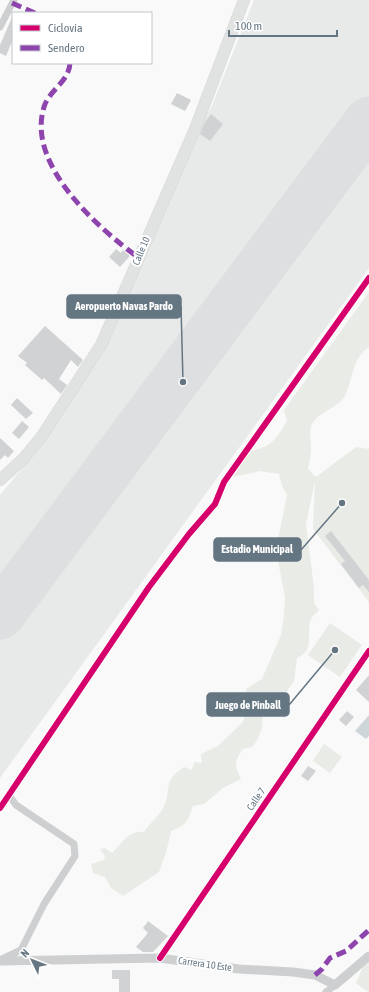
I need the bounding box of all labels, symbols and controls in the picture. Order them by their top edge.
legend [12,12,152,64]
scale bar [229,12,337,38]
text: 100 m [235,19,262,33]
text: Ciclovía [48,21,82,35]
text: Sendero [48,41,85,55]
street label: Calle 10 [130,235,152,267]
callout: Aeropuerto Navas Pardo [67,295,181,318]
text: Aeropuerto Navas Pardo [74,300,173,312]
callout: Estadio Municipal [214,538,301,561]
text: Estadio Municipal [221,543,294,555]
callout: Juego de Pinball [207,693,289,716]
text: Juego de Pinball [214,699,282,711]
street label: Calle 7 [244,785,268,812]
north arrow [12,940,52,980]
text: N [18,947,31,960]
street label: Carrera 10 Este [177,955,233,973]

